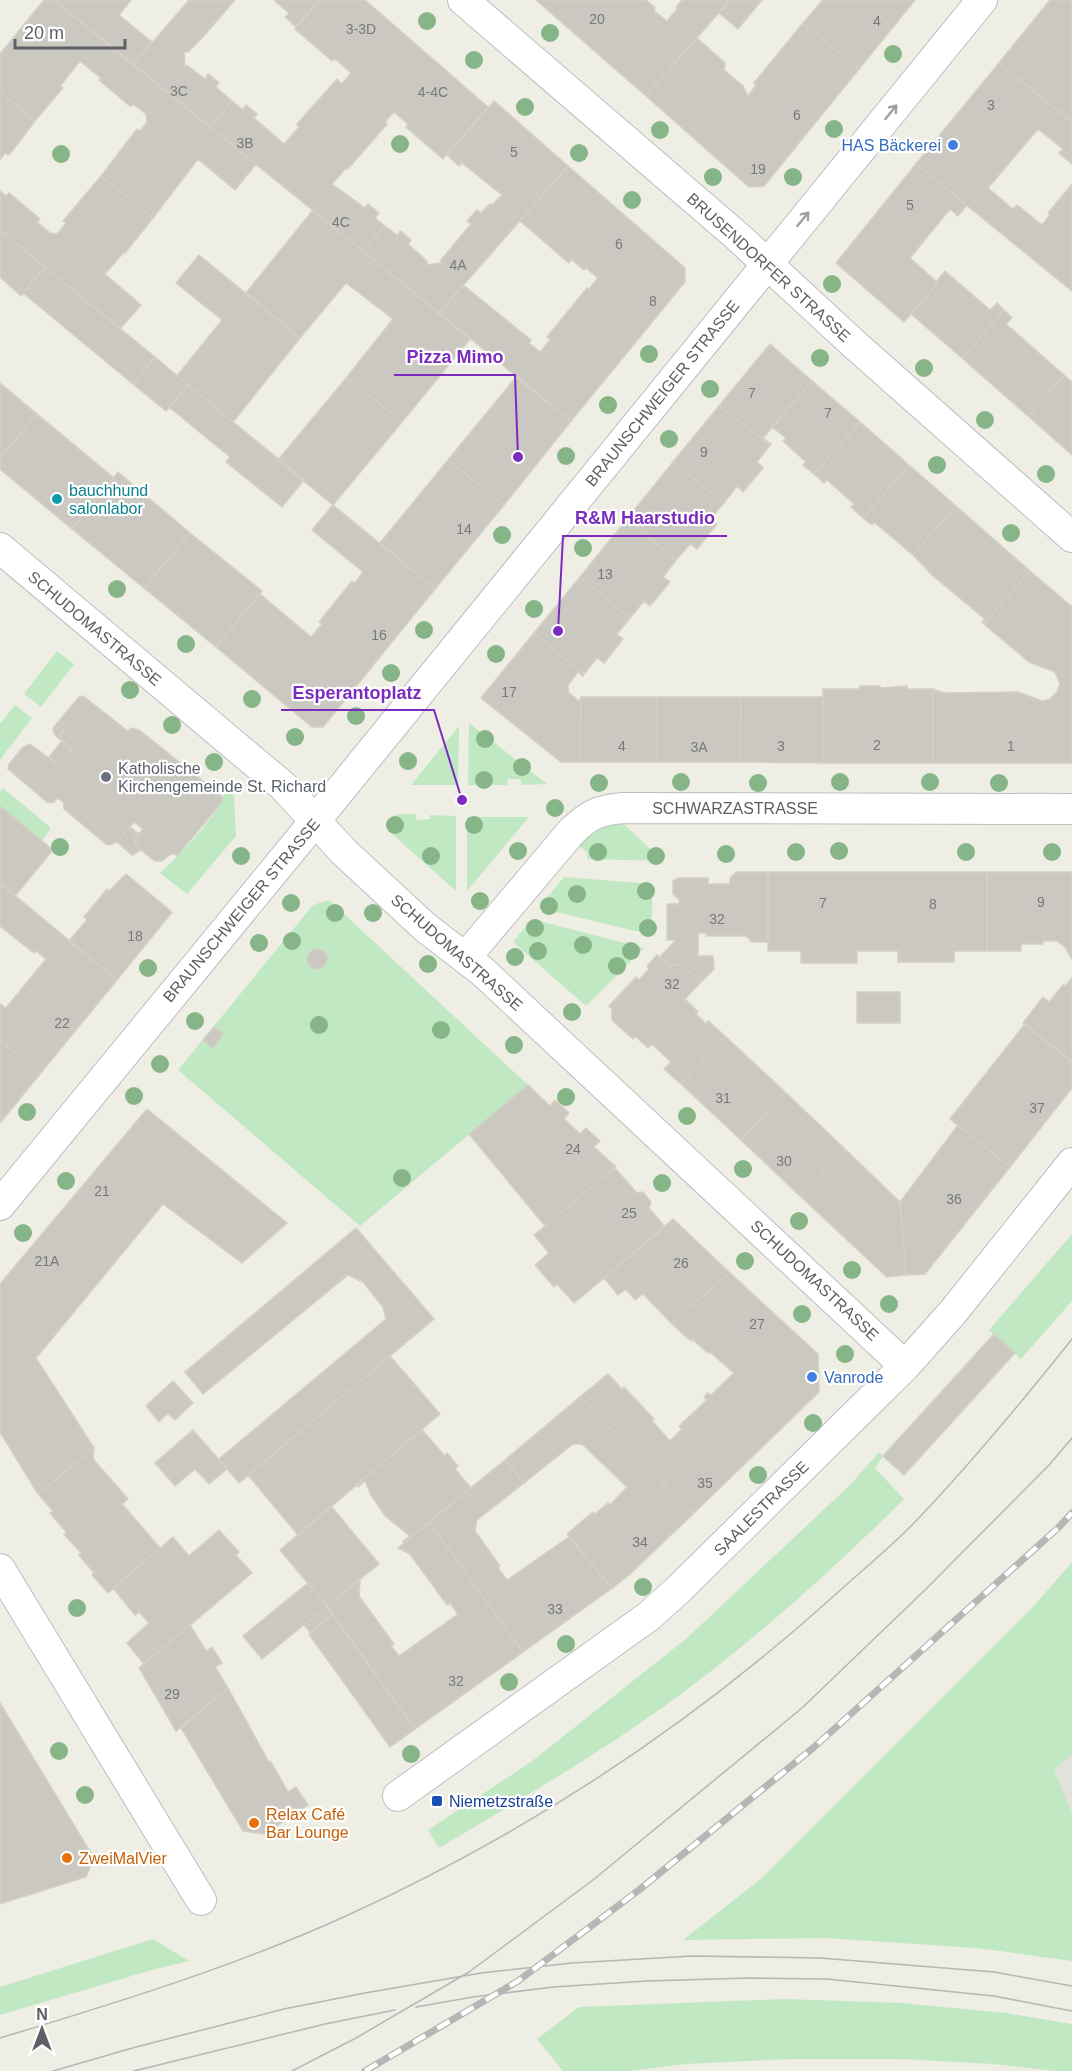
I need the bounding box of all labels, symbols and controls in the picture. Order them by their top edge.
house number: 20 [589,11,605,27]
scale bar [15,12,124,50]
house number: 4 [873,13,881,29]
house number: 3-3D [346,21,376,37]
text: 20 m [24,23,64,43]
house number: 3C [170,83,188,99]
house number: 4-4C [418,84,448,100]
house number: 3 [987,97,995,113]
one-way arrow [884,104,897,120]
house number: 6 [793,107,801,123]
house number: 3B [236,135,254,151]
place label: HAS Bäckerei [841,137,941,154]
marker: HAS Bäckerei [946,138,960,152]
house number: 5 [510,144,518,160]
house number: 19 [750,161,766,177]
street label: BRUSENDORFER STRASSE [684,190,854,345]
house number: 5 [906,197,914,213]
one-way arrow [797,211,810,227]
house number: 4C [332,214,350,230]
house number: 6 [615,236,623,252]
house number: 4A [449,257,467,273]
house number: 8 [649,293,657,309]
street label: BRAUNSCHWEIGER STRASSE [582,297,743,490]
callout: Pizza Mimo [394,339,515,375]
text: Pizza Mimo [406,347,504,367]
house number: 7 [748,385,756,401]
house number: 7 [824,405,832,421]
house number: 9 [700,444,708,460]
place label: bauchhund salonlabor [69,482,148,517]
marker: bauchhund salonlabor [50,492,64,506]
callout: R&M Haarstudio [563,500,727,536]
text: R&M Haarstudio [575,508,715,528]
house number: 14 [456,521,472,537]
house number: 13 [597,566,613,582]
street label: SCHUDOMASTRASSE [25,568,165,689]
house number: 16 [371,627,387,643]
callout: Esperantoplatz [281,674,434,710]
text: Esperantoplatz [292,683,422,703]
house number: 17 [501,684,517,700]
house number: 2 [873,737,881,753]
house number: 4 [618,738,626,754]
house number: 3 [777,738,785,754]
house number: 1 [1007,738,1015,754]
house number: 3A [690,739,708,755]
place label: Katholische Kirchengemeinde St. Richard [118,760,326,795]
marker: Katholische Kirchengemeinde St. Richard [99,770,113,784]
street label: SCHWARZASTRASSE [652,800,818,817]
street label: BRAUNSCHWEIGER STRASSE [160,815,323,1005]
street label: SCHUDOMASTRASSE [388,891,526,1014]
house number: 9 [1037,894,1045,910]
house number: 7 [819,895,827,911]
house number: 8 [929,896,937,912]
house number: 32 [709,911,725,927]
house number: 18 [127,928,143,944]
house number: 32 [664,976,680,992]
house number: 22 [54,1015,70,1031]
house number: 31 [715,1090,731,1106]
house number: 37 [1029,1100,1045,1116]
house number: 24 [565,1141,581,1157]
house number: 30 [776,1153,792,1169]
house number: 21 [94,1183,110,1199]
house number: 36 [946,1191,962,1207]
house number: 25 [621,1205,637,1221]
street label: SCHUDOMASTRASSE [747,1217,882,1344]
house number: 21A [35,1253,60,1269]
house number: 26 [673,1255,689,1271]
house number: 27 [749,1316,765,1332]
place label: Vanrode [824,1369,883,1386]
marker: Vanrode [805,1370,819,1384]
street label: SAALESTRASSE [711,1458,812,1559]
house number: 35 [697,1475,713,1491]
house number: 34 [632,1534,648,1550]
house number: 33 [547,1601,563,1617]
house number: 32 [448,1673,464,1689]
house number: 29 [164,1686,180,1702]
place label: Niemetzstraße [449,1793,553,1810]
marker: Niemetzstraße [430,1794,444,1808]
place label: Relax Café Bar Lounge [266,1806,349,1841]
marker: Relax Café Bar Lounge [247,1816,261,1830]
place label: ZweiMalVier [79,1850,167,1867]
marker: ZweiMalVier [60,1851,74,1865]
north arrow [12,1999,72,2059]
text: N [36,2006,48,2023]

